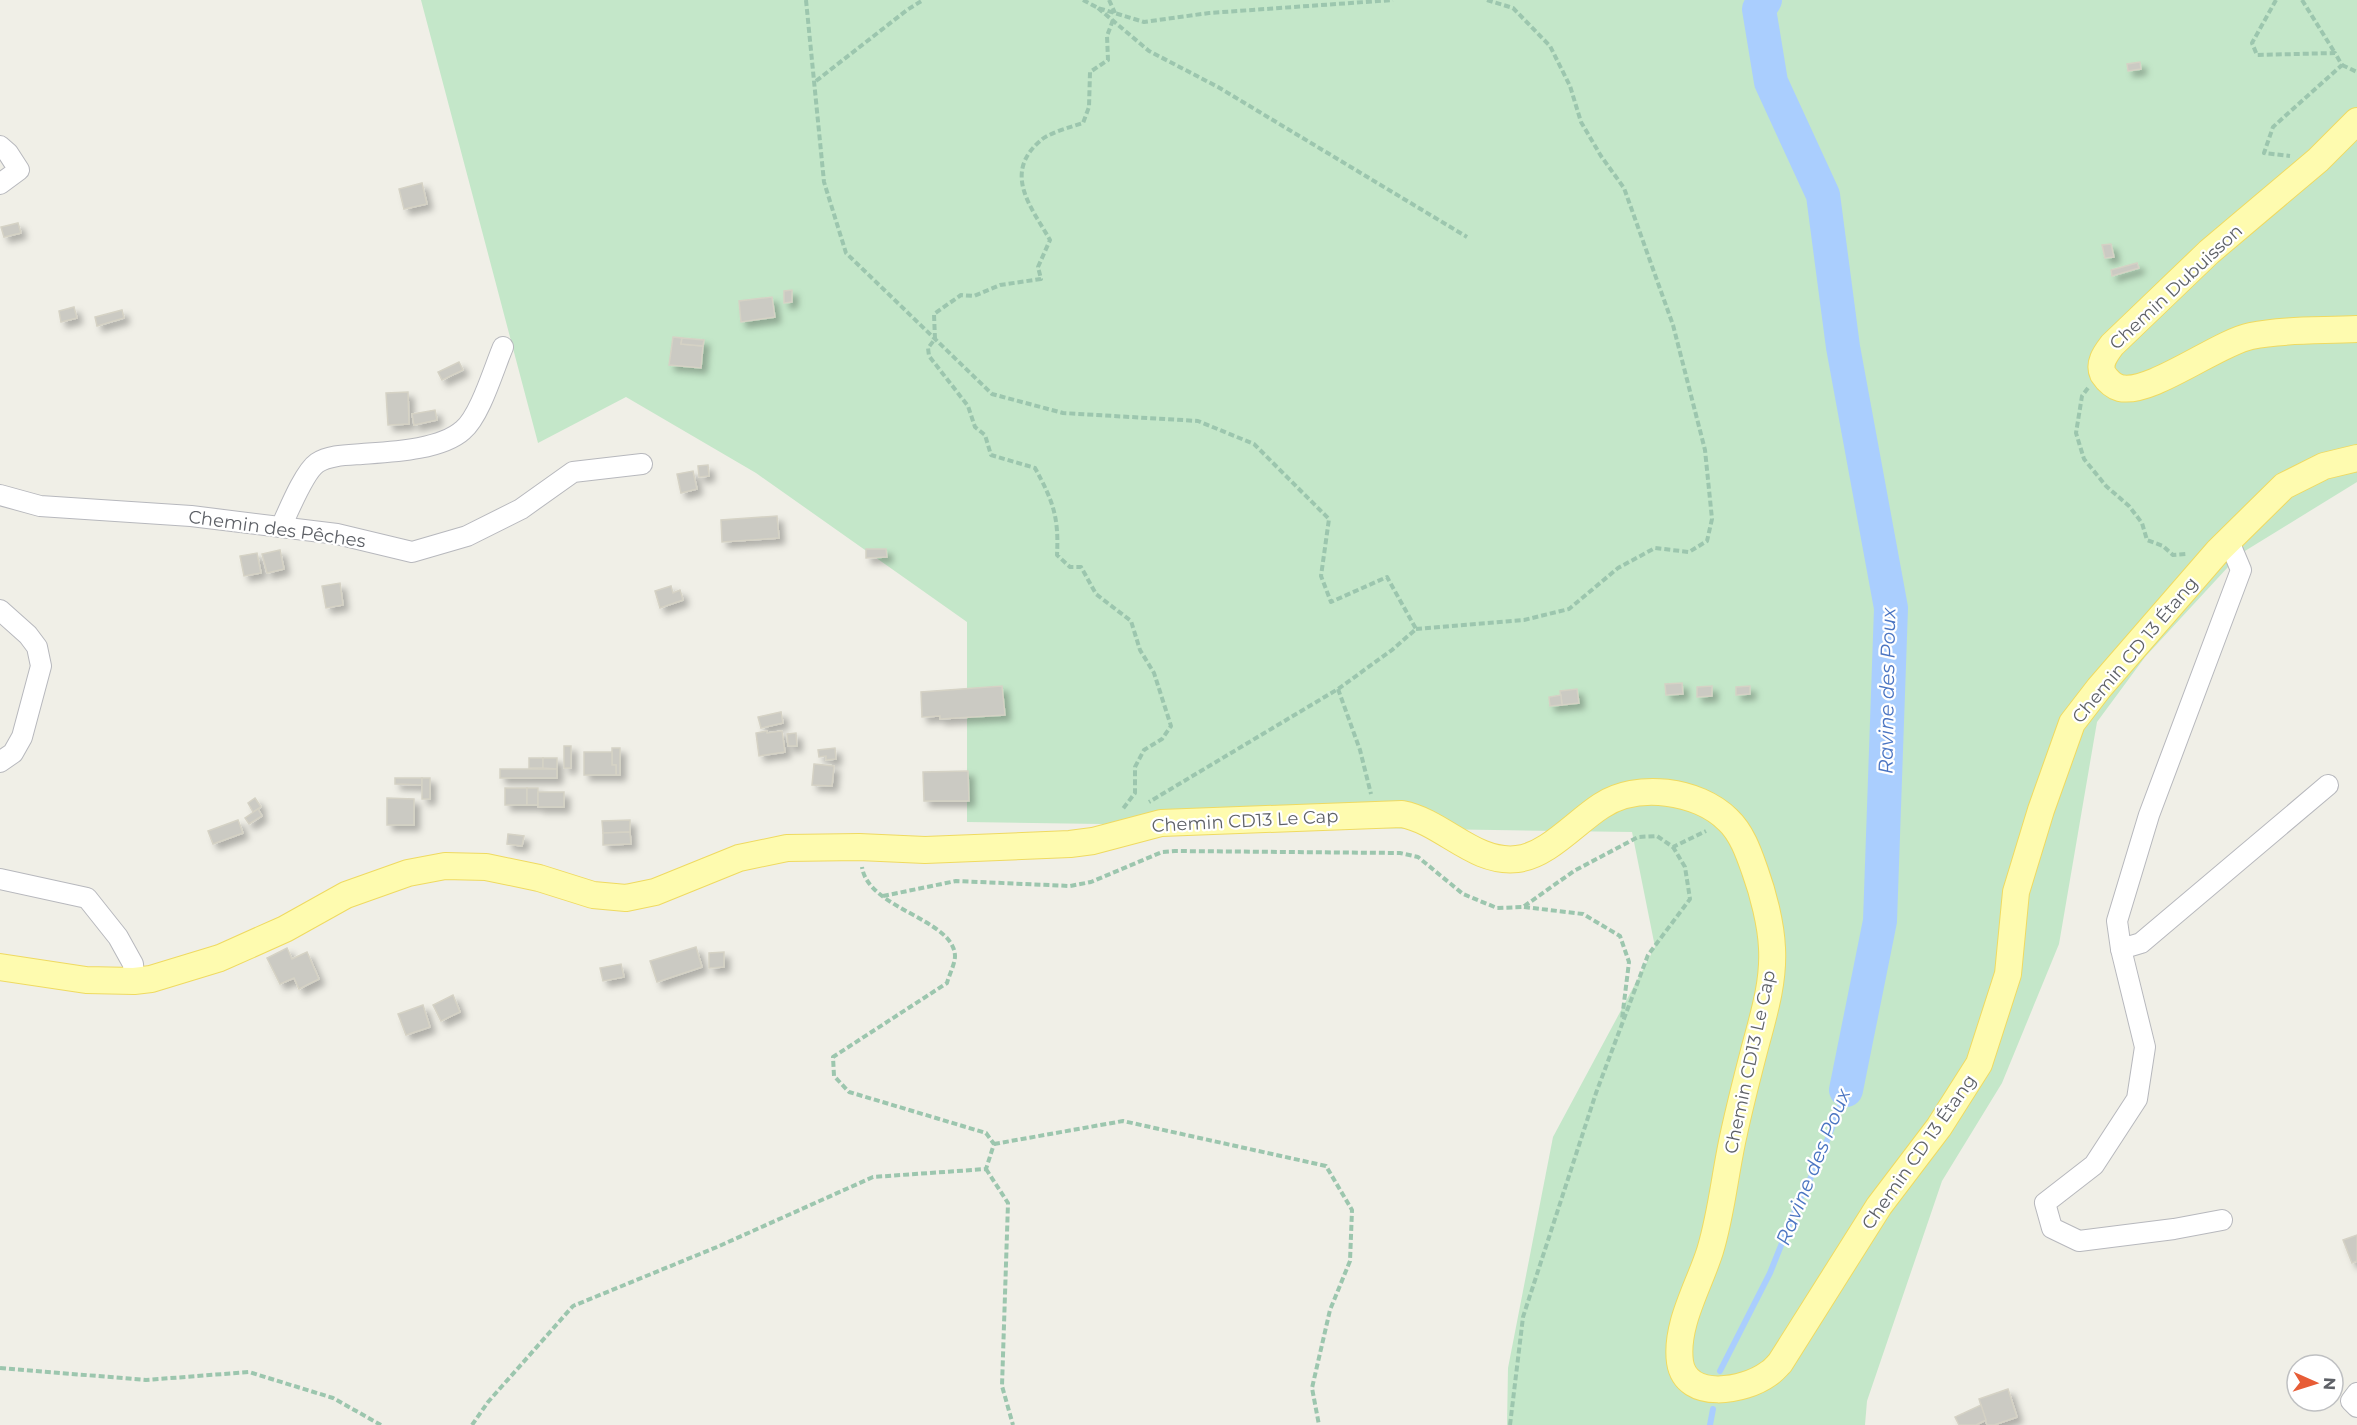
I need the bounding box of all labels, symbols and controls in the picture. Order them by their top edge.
street label: Chemin Dubuisson [2105,220,2247,354]
street label: Chemin des Pêches [187,506,367,552]
street label: Chemin CD 13 Étang [2067,572,2203,728]
water label: Ravine des Poux [1874,606,1900,774]
street label: Chemin CD13 Le Cap [1151,805,1339,837]
street label: Chemin CD13 Le Cap [1720,968,1780,1156]
street label: Chemin CD 13 Étang [1857,1070,1981,1234]
water label: Ravine des Poux [1771,1084,1856,1249]
north arrow [2285,1353,2345,1413]
text: N [2320,1377,2339,1391]

